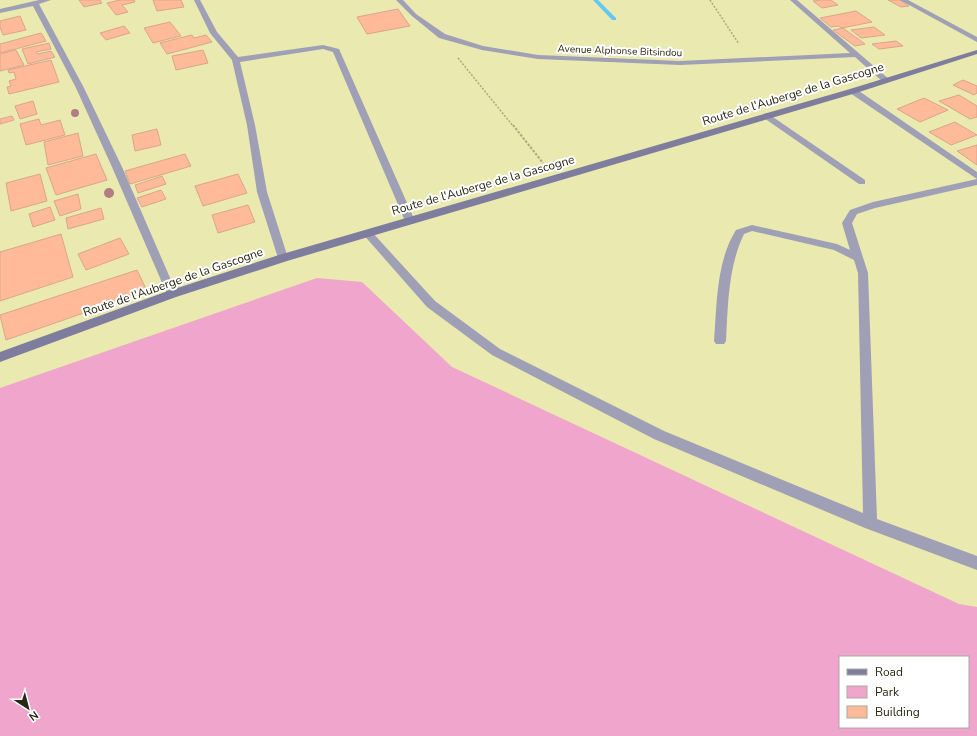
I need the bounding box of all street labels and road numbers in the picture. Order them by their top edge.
street label: Avenue Alphonse Bitsindou [557,42,683,60]
street label: Route de l'Auberge de la Gascogne [700,59,886,129]
street label: Route de l'Auberge de la Gascogne [390,151,576,219]
street label: Route de l'Auberge de la Gascogne [81,244,265,320]

